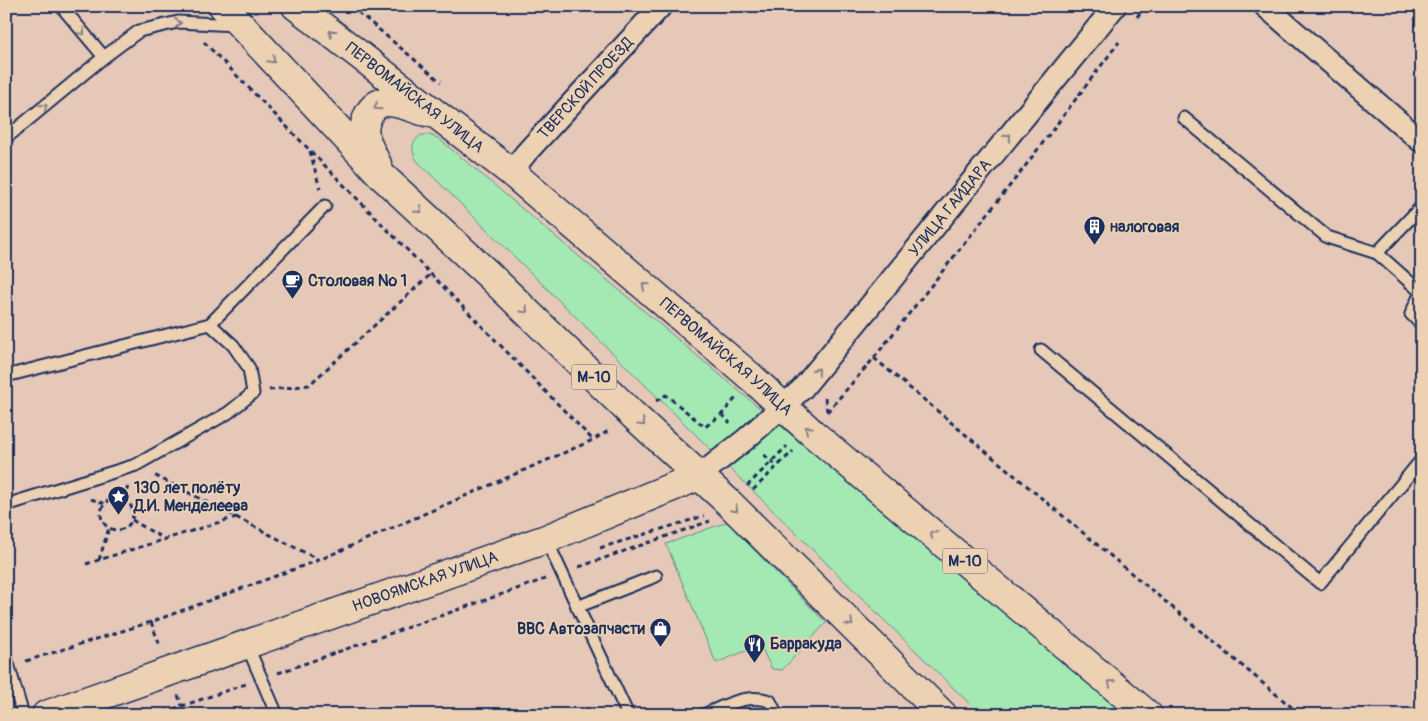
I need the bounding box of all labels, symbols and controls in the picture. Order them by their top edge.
one-way arrow [175,18,183,29]
one-way arrow [77,26,86,35]
one-way arrow [329,31,338,39]
street label: ТВЕРСКОЙ ПРОЕЗД [533,33,638,144]
street label: ПЕРВОМАЙСКАЯ УЛИЦА [342,38,488,157]
one-way arrow [266,54,275,63]
one-way arrow [373,101,383,110]
one-way arrow [38,104,47,113]
one-way arrow [1003,133,1012,142]
street label: УЛИЦА ГАЙДАРА [904,155,996,261]
one-way arrow [413,204,422,213]
building icon: налоговая [1082,215,1106,246]
place label: налоговая [1110,217,1180,237]
cafe icon: Столовая № 1 [280,269,304,300]
place label: Столовая № 1 [308,271,407,291]
one-way arrow [642,283,651,292]
street label: ПЕРВОМАЙСКАЯ УЛИЦА [655,293,796,420]
one-way arrow [519,304,528,313]
road number: М-10 [572,364,616,390]
one-way arrow [811,368,819,377]
one-way arrow [636,417,645,426]
one-way arrow [805,426,814,435]
place label: 130 лет полёту Д.И. Менделеева [133,478,249,516]
place icon: 130 лет полёту Д.И. Менделеева [106,485,130,516]
one-way arrow [729,503,738,512]
one-way arrow [929,530,938,539]
street label: НОВОЯМСКАЯ УЛИЦА [350,547,501,616]
road number: М-10 [942,548,988,574]
shop icon: ВВС Автозапчасти [649,617,673,648]
one-way arrow [845,617,854,626]
place label: ВВС Автозапчасти [517,619,646,639]
restaurant icon: Барракуда [742,632,766,663]
place label: Барракуда [770,634,842,654]
one-way arrow [1107,680,1116,689]

